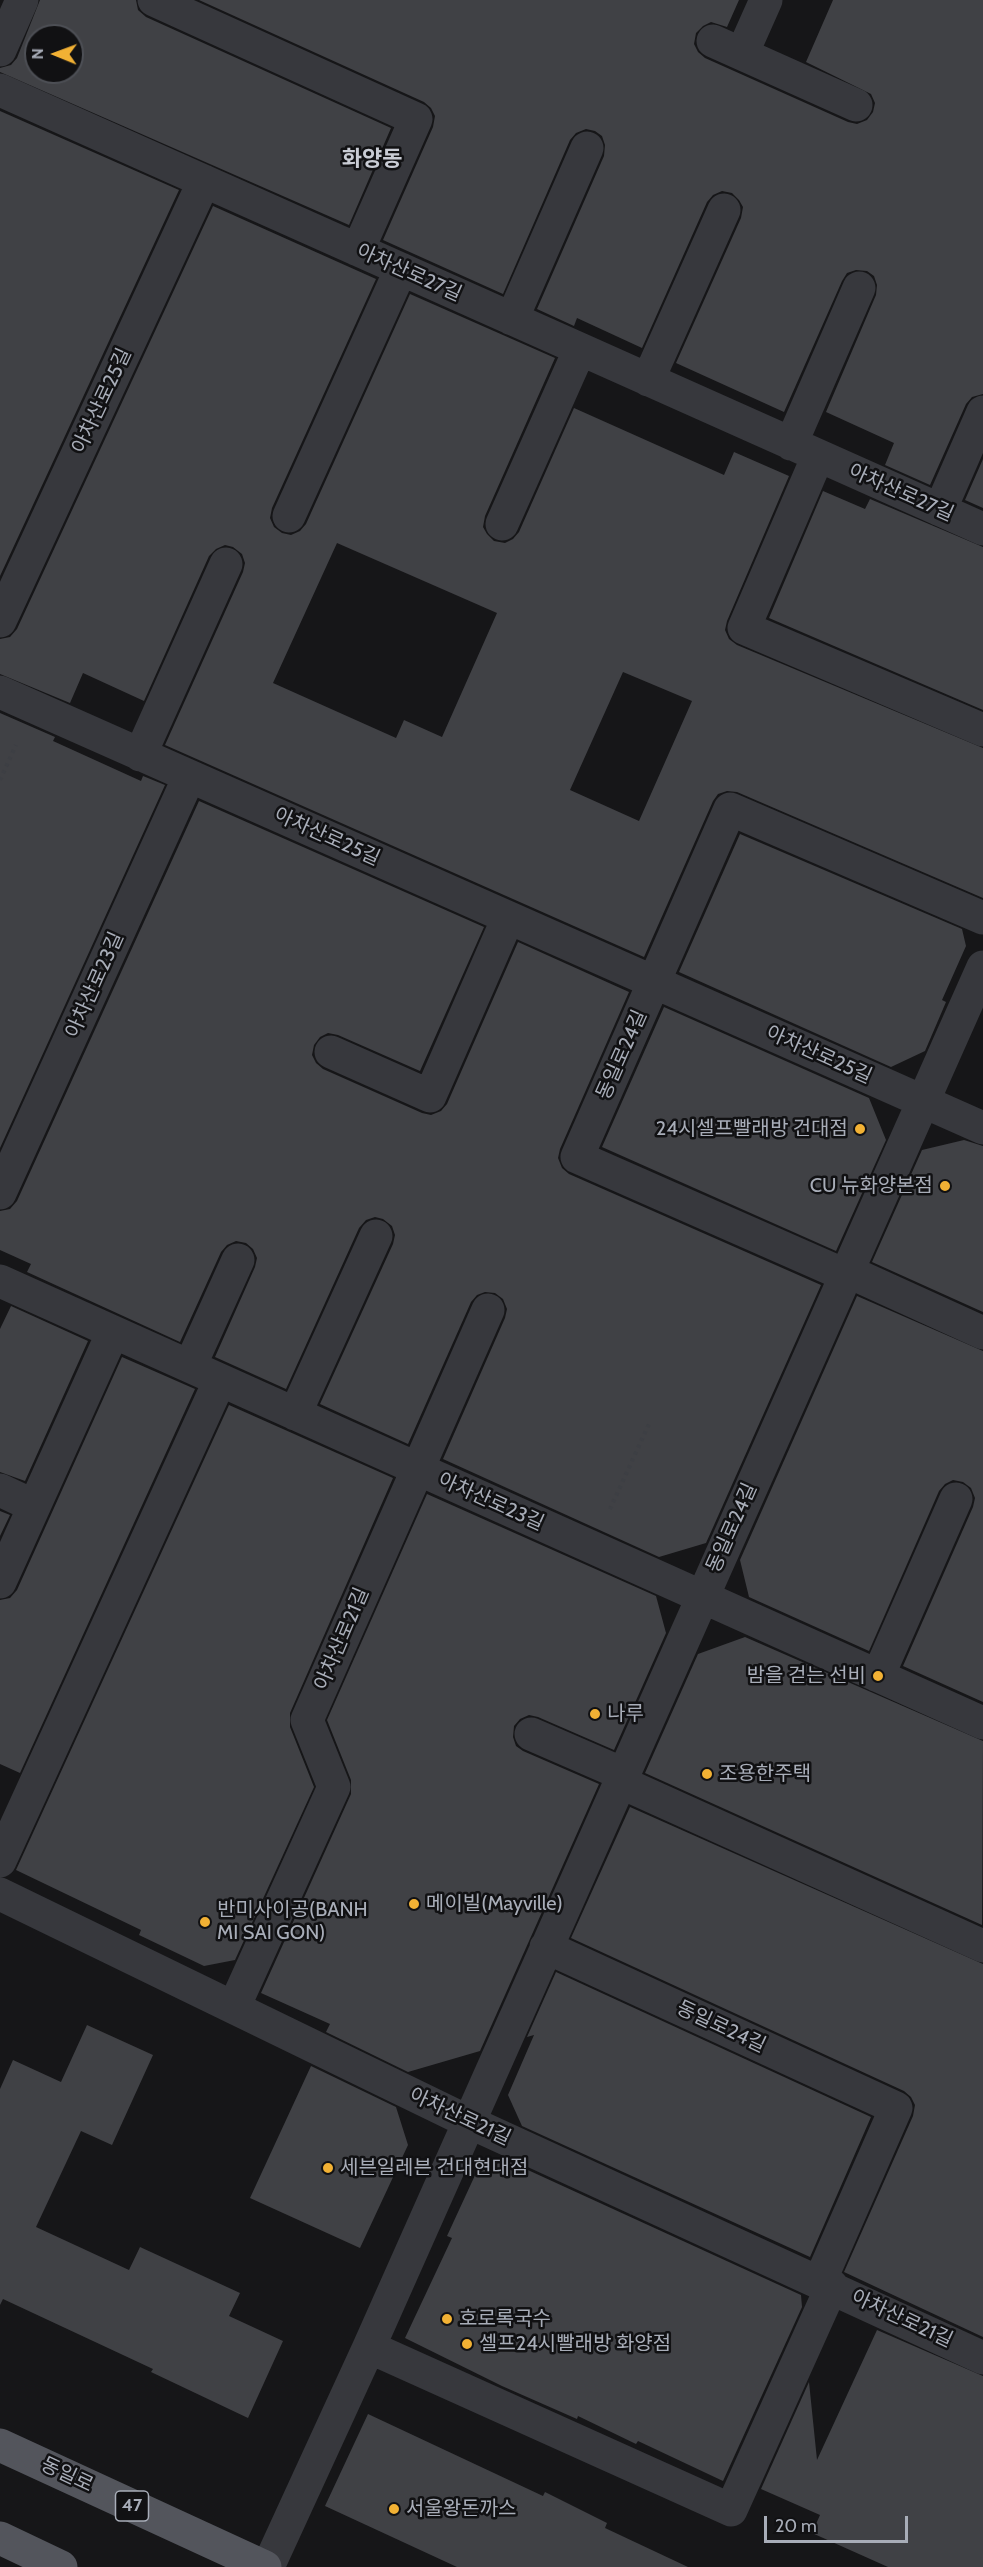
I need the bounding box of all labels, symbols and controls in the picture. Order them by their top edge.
north arrow [24,24,84,84]
text: N [28,48,47,60]
district label: 화양동 [342,147,402,173]
street label: 아차산로27길 [353,239,465,307]
street label: 아차산로25길 [67,345,137,457]
street label: 아차산로27길 [845,459,957,527]
street label: 아차산로25길 [270,803,384,871]
street label: 아차산로23길 [61,928,129,1042]
street label: 동일로24길 [592,1006,652,1104]
street label: 아차산로25길 [762,1021,876,1089]
place label: 24시셀프빨래방 건대점 [656,1117,848,1141]
marker: 24시셀프빨래방 건대점 [853,1122,867,1136]
place label: CU 뉴화양본점 [810,1174,933,1198]
marker: CU 뉴화양본점 [938,1179,952,1193]
street label: 아차산로23길 [434,1468,548,1536]
street label: 동일로24길 [702,1479,762,1577]
street label: 아차산로21길 [310,1584,374,1694]
place label: 밤을 걷는 선비 [747,1664,866,1688]
marker: 밤을 걷는 선비 [871,1669,885,1683]
place label: 나루 [607,1702,644,1726]
marker: 나루 [588,1707,602,1721]
place label: 조용한주택 [719,1762,811,1786]
marker: 조용한주택 [700,1767,714,1781]
place label: 메이빌(Mayville) [426,1892,563,1916]
marker: 메이빌(Mayville) [407,1897,421,1911]
place label: 반미사이공(BANH MI SAI GON) [217,1898,368,1945]
marker: 반미사이공(BANH MI SAI GON) [198,1915,212,1929]
street label: 동일로24길 [673,1996,769,2058]
street label: 아차산로21길 [406,2083,514,2151]
place label: 세븐일레븐 건대현대점 [340,2156,528,2180]
marker: 세븐일레븐 건대현대점 [321,2161,335,2175]
street label: 아차산로21길 [848,2285,956,2353]
place label: 호로록국수 [459,2307,551,2331]
marker: 호로록국수 [440,2312,454,2326]
place label: 셀프24시빨래방 화양점 [479,2332,671,2356]
marker: 셀프24시빨래방 화양점 [460,2337,474,2351]
street label: 동일로 [37,2452,97,2498]
road number: 47 [116,2491,148,2521]
place label: 서울왕돈까스 [406,2497,516,2521]
marker: 서울왕돈까스 [387,2502,401,2516]
scale bar [767,2504,911,2542]
text: 20 m [775,2515,817,2537]

